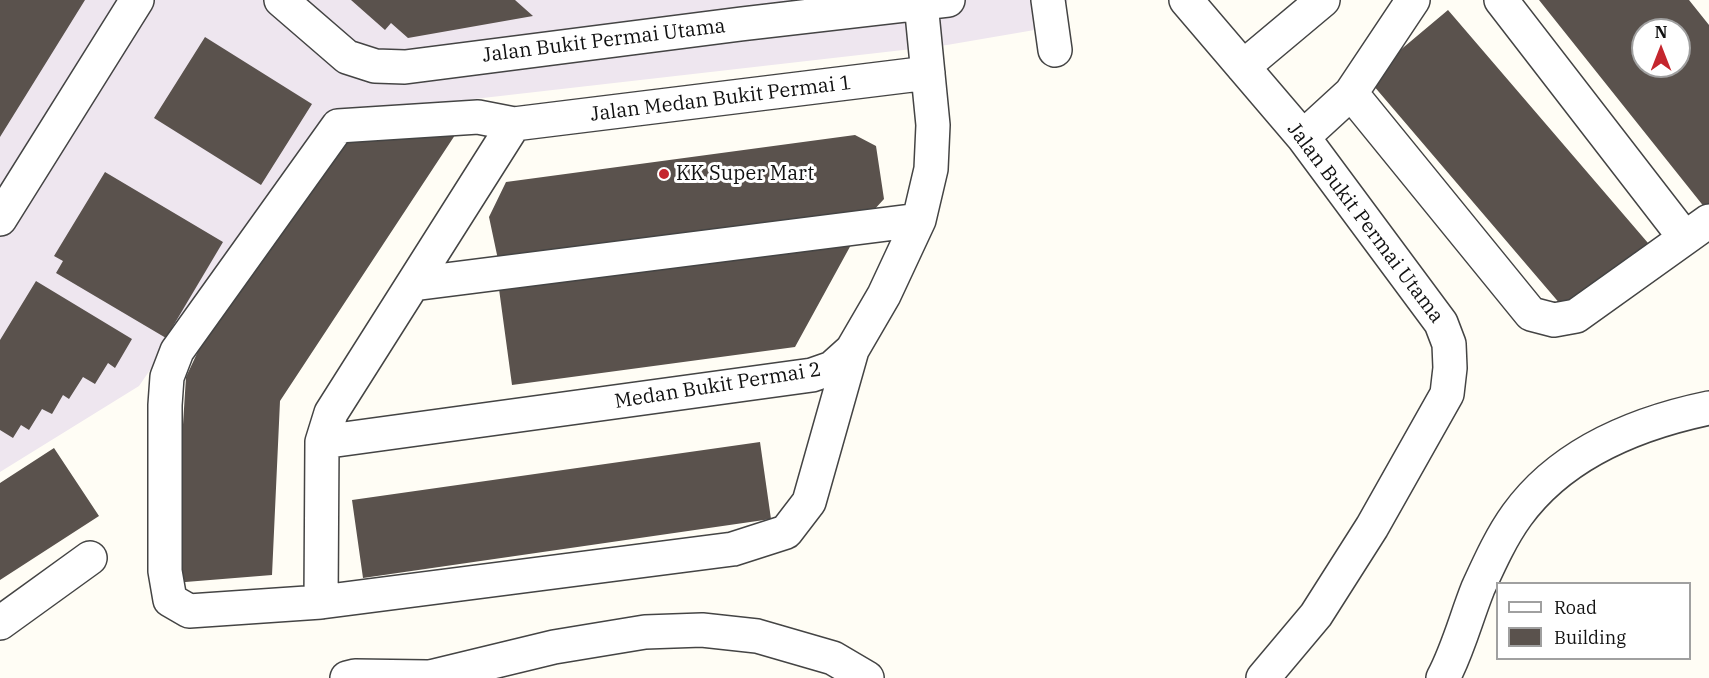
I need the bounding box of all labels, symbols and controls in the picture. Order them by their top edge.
street label: Jalan Bukit Permai Utama [481,14,727,68]
north arrow [1631,18,1691,78]
text: N [1655,22,1667,42]
street label: Jalan Medan Bukit Permai 1 [589,71,853,127]
street label: Jalan Bukit Permai Utama [1282,118,1448,328]
place label: KK Super Mart [676,162,814,186]
marker: KK Super Mart [657,167,671,181]
street label: Medan Bukit Permai 2 [613,358,823,414]
legend [1496,582,1691,660]
text: Road [1554,596,1597,619]
text: Building [1554,626,1626,649]

